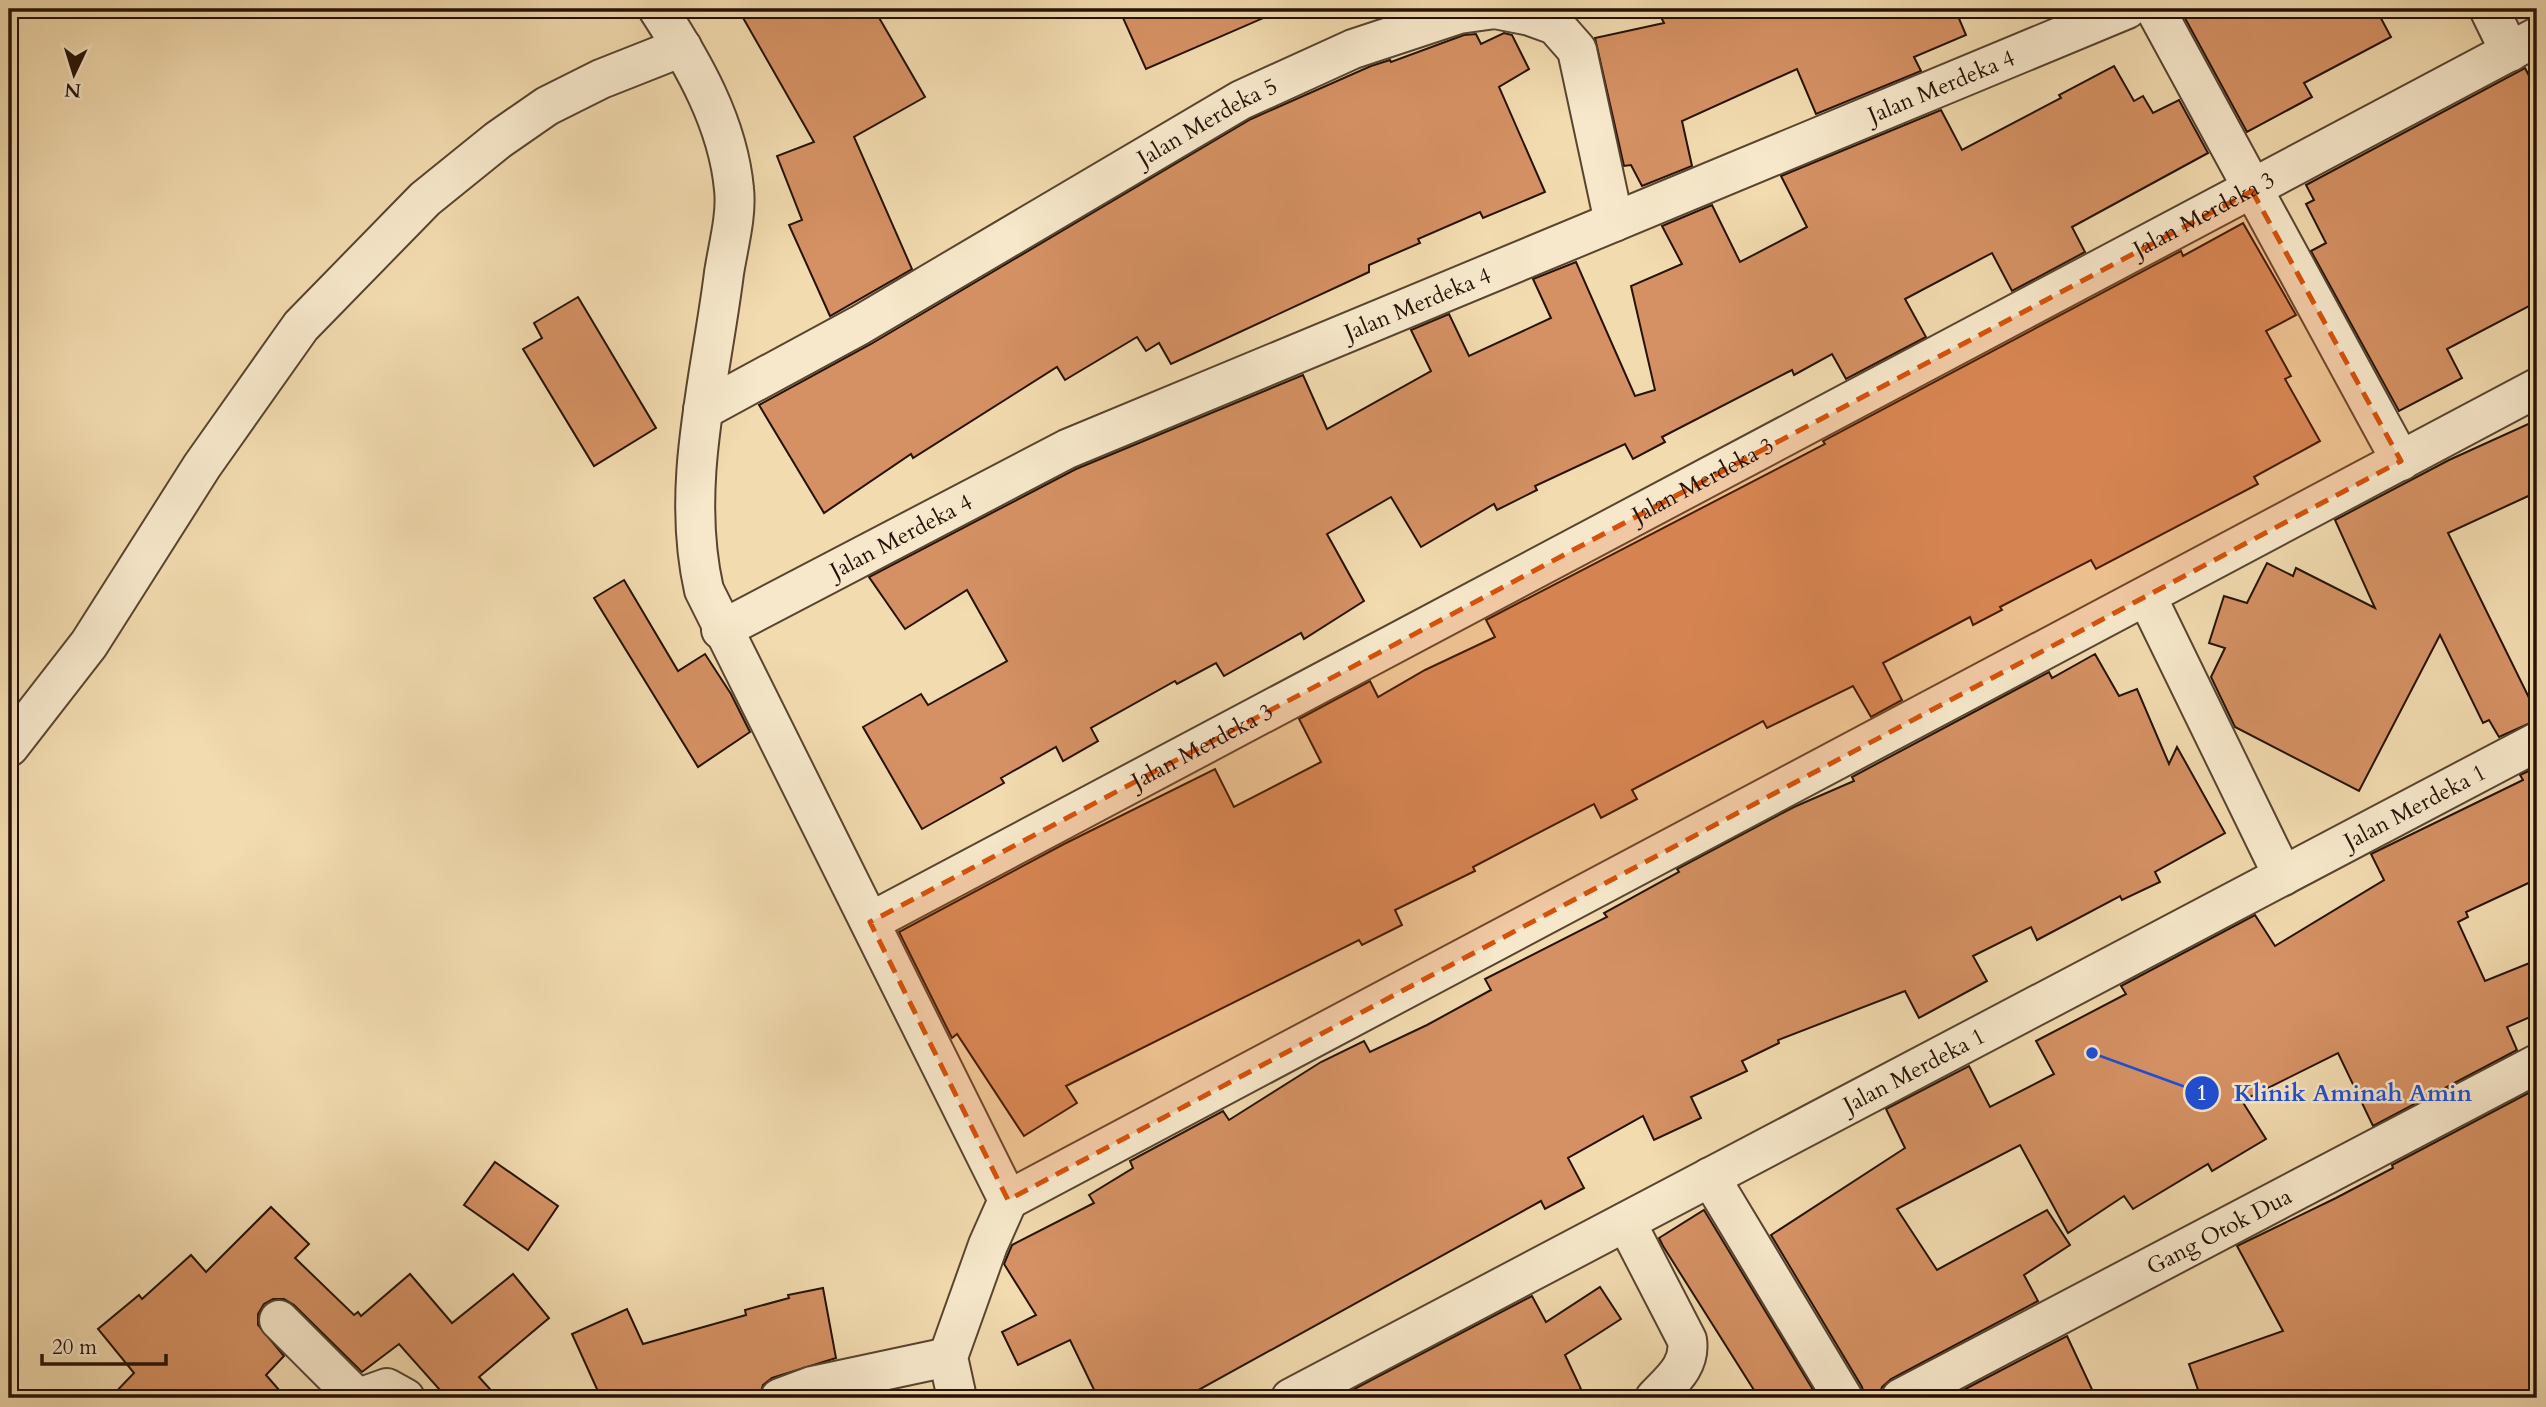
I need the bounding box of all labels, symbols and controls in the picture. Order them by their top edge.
north arrow [38,38,108,108]
street label: Jalan Merdeka 4 [1861,42,2020,132]
street label: Jalan Merdeka 5 [1129,71,1282,175]
text: N [63,76,82,104]
street label: Jalan Merdeka 3 [2125,164,2280,266]
street label: Jalan Merdeka 4 [1337,260,1496,349]
street label: Jalan Merdeka 3 [1624,430,1779,532]
street label: Jalan Merdeka 4 [822,486,978,588]
street label: Jalan Merdeka 3 [1123,696,1279,798]
street label: Jalan Merdeka 1 [2336,757,2491,858]
street label: Jalan Merdeka 1 [1835,1020,1991,1122]
callout: Klinik Aminah Amin [2185,1070,2486,1115]
text: Klinik Aminah Amin [2234,1077,2473,1110]
text: 1 [2197,1079,2207,1108]
street label: Gang Otok Dua [2141,1181,2297,1282]
scale bar [42,1323,166,1367]
text: 20 m [52,1333,97,1362]

